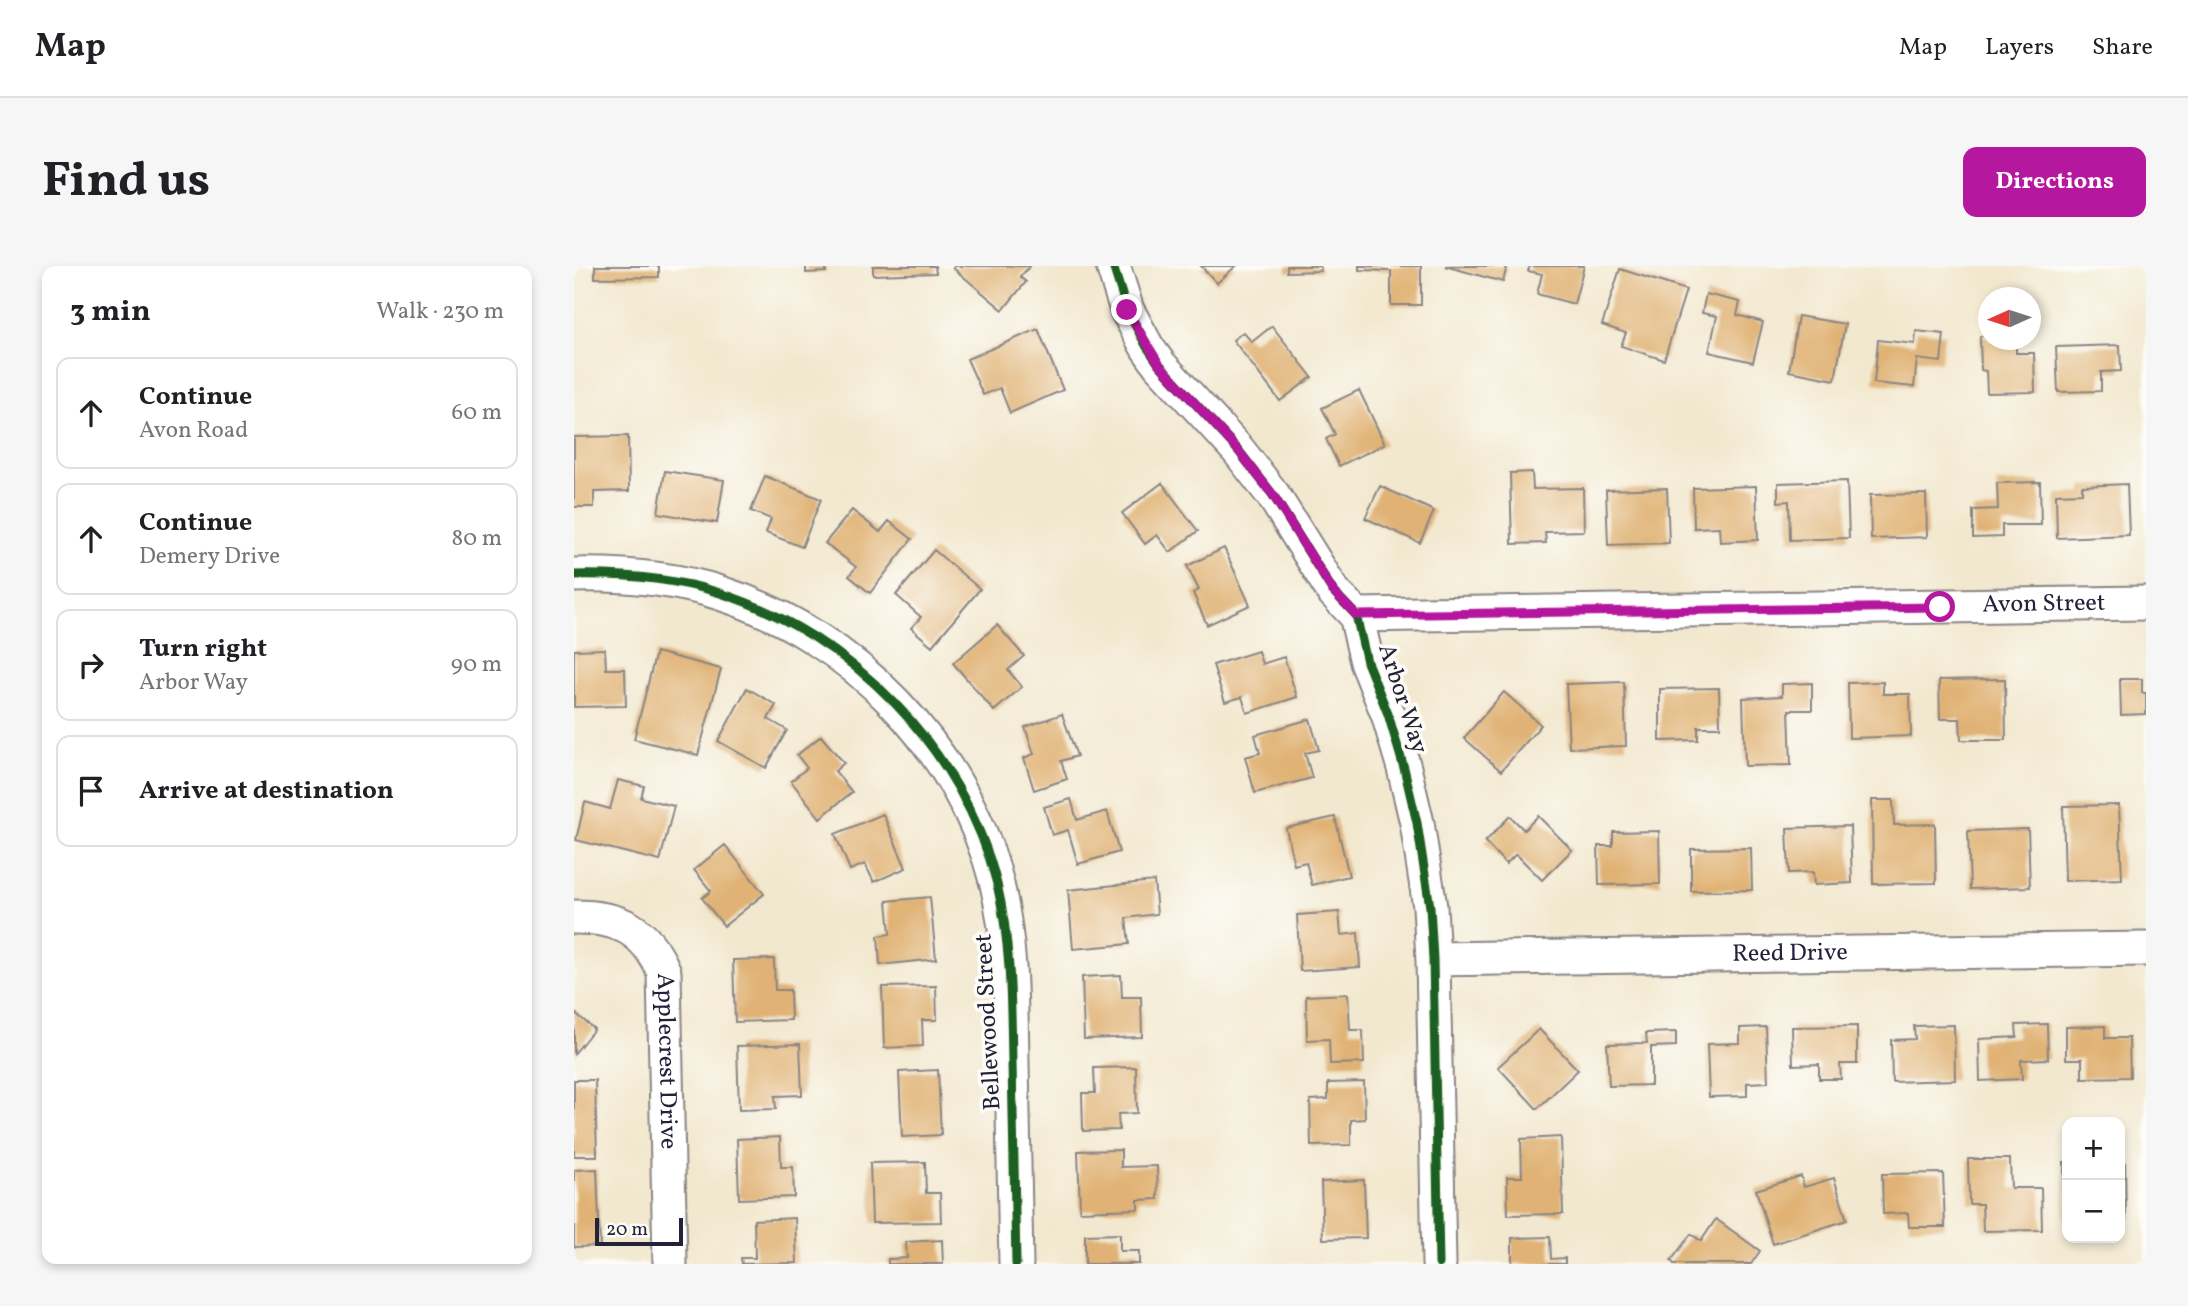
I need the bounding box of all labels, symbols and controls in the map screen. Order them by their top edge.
text: Map [35,25,106,71]
text: Map [1899,31,1947,65]
text: Layers [1985,31,2054,65]
text: Share [2092,31,2153,65]
button: Directions [1963,147,2146,217]
text: Find us [42,148,210,217]
north arrow [1978,287,2041,350]
text: 3 min [70,291,151,333]
route end [1111,294,1142,325]
text: Walk · 230 m [376,296,504,328]
text: Continue [139,379,252,415]
icon: ahead [72,394,110,432]
text: 60 m [452,397,502,429]
text: Avon Road [139,415,248,447]
text: Continue [139,505,252,541]
icon: ahead [72,520,110,558]
text: 80 m [452,523,502,555]
text: Demery Drive [139,541,280,573]
street label: Avon Street [1982,587,2106,622]
route start [1924,591,1955,622]
text: Turn right [139,631,267,667]
street label: Arbor Way [1368,640,1436,758]
icon: right [72,646,110,684]
text: 90 m [451,649,502,681]
text: Arbor Way [139,667,248,699]
icon: arrive [72,772,110,810]
text: Arrive at destination [139,773,394,809]
street label: Bellewood Street [967,933,1011,1111]
street label: Reed Drive [1732,936,1848,972]
street label: Applecrest Drive [647,973,685,1150]
map controls [2062,1117,2125,1243]
button: + [2062,1117,2125,1180]
button: − [2062,1180,2125,1243]
scale bar [595,1215,682,1247]
text: 20 m [606,1217,648,1243]

